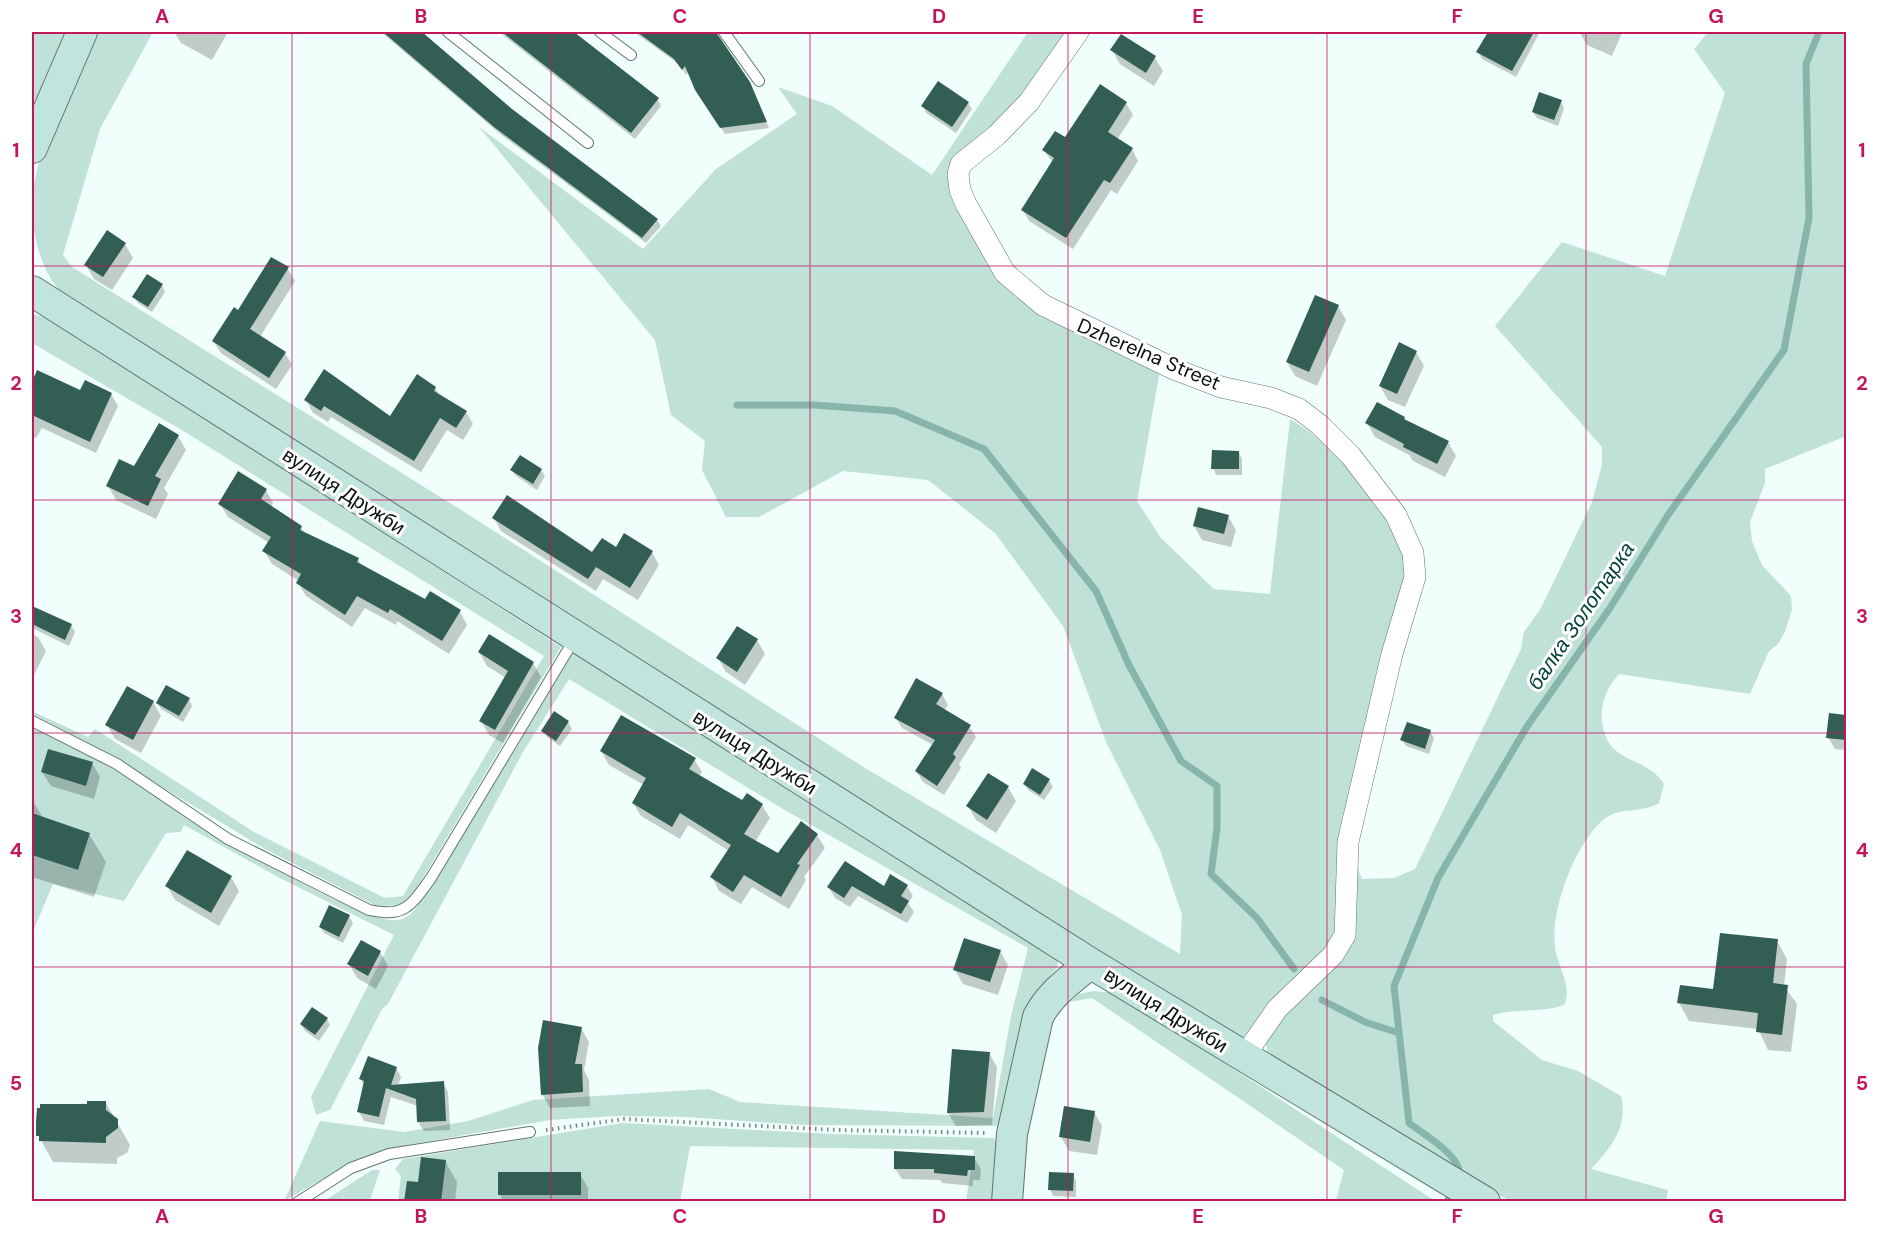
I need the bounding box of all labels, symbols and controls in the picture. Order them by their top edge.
text: A [155,3,169,29]
text: B [415,3,427,29]
text: C [673,3,687,29]
text: D [932,3,946,29]
text: E [1192,3,1204,29]
text: F [1451,3,1463,29]
text: G [1708,3,1724,29]
text: 1 [12,137,20,163]
text: 1 [1858,137,1866,163]
street label: Dzherelna Street [1074,312,1225,396]
text: 2 [10,370,22,396]
text: 2 [1856,370,1868,396]
street label: вулиця Дружби [278,442,410,540]
water label: балка Золотарка [1521,537,1641,695]
text: 3 [10,603,22,629]
text: 3 [1856,603,1868,629]
street label: вулиця Дружби [688,704,822,800]
text: 4 [10,837,23,863]
text: 4 [1856,837,1869,863]
street label: вулиця Дружби [1099,962,1233,1058]
text: 5 [10,1070,22,1096]
text: 5 [1856,1070,1868,1096]
text: A [155,1203,169,1229]
text: B [415,1203,427,1229]
text: C [673,1203,687,1229]
text: D [932,1203,946,1229]
text: E [1192,1203,1204,1229]
text: F [1451,1203,1463,1229]
text: G [1708,1203,1724,1229]

